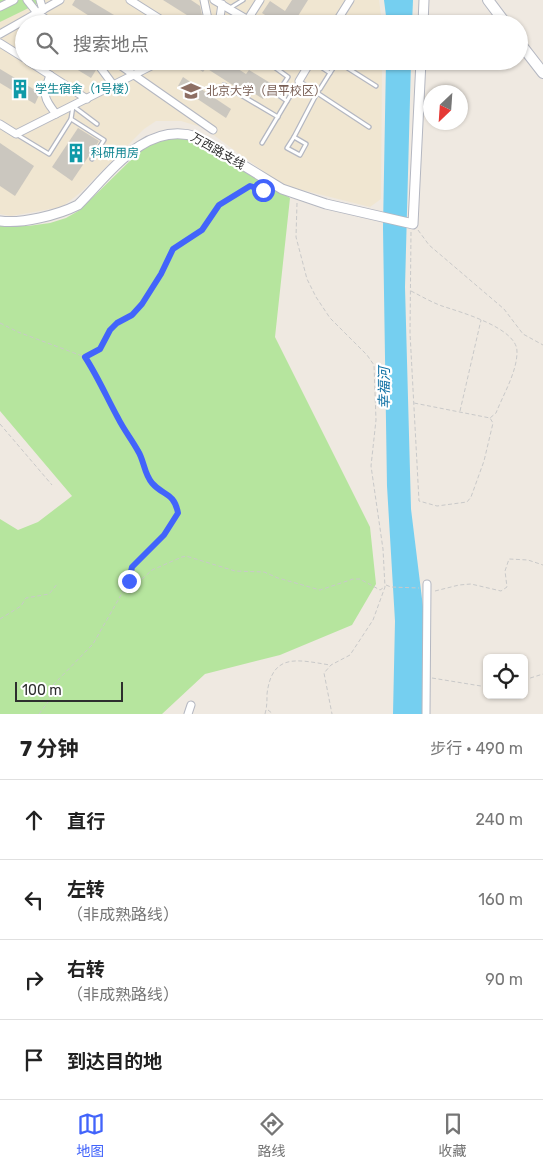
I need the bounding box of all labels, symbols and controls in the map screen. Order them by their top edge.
search box [15,15,528,70]
icon: search [33,29,61,57]
text: 搜索地点 [73,33,149,56]
building icon: 学生宿舍（1号楼） [9,78,31,100]
school or university icon: 北京大学（昌平校区） [180,80,202,102]
place label: 学生宿舍（1号楼） [35,82,136,96]
place label: 北京大学（昌平校区） [206,84,326,98]
north arrow [423,85,468,130]
street label: 万西路支线 [189,130,247,172]
building icon: 科研用房 [65,142,87,164]
place label: 科研用房 [91,146,139,160]
route start [252,179,275,202]
water label: 幸福河 [376,364,393,409]
route end [118,570,141,593]
map controls [483,654,528,699]
button: locate [483,654,528,699]
scale bar [15,679,122,702]
text: 100 m [22,682,62,699]
text: 7 分钟 [20,736,79,761]
text: 步行 · 490 m [430,739,523,758]
icon: ahead [20,806,48,834]
text: 直行 [67,810,105,833]
text: 240 m [476,810,523,829]
text: 左转 [67,878,105,901]
icon: left [20,886,48,914]
text: 160 m [478,890,523,909]
text: （非成熟路线） [67,905,179,924]
text: 右转 [67,958,105,981]
icon: right [20,966,48,994]
text: 90 m [485,970,523,989]
text: （非成熟路线） [67,985,179,1004]
icon: arrive [20,1046,48,1074]
text: 到达目的地 [67,1050,162,1073]
tab: 地图 [77,1110,105,1160]
tab: 路线 [258,1110,286,1160]
tab: 收藏 [439,1110,467,1160]

